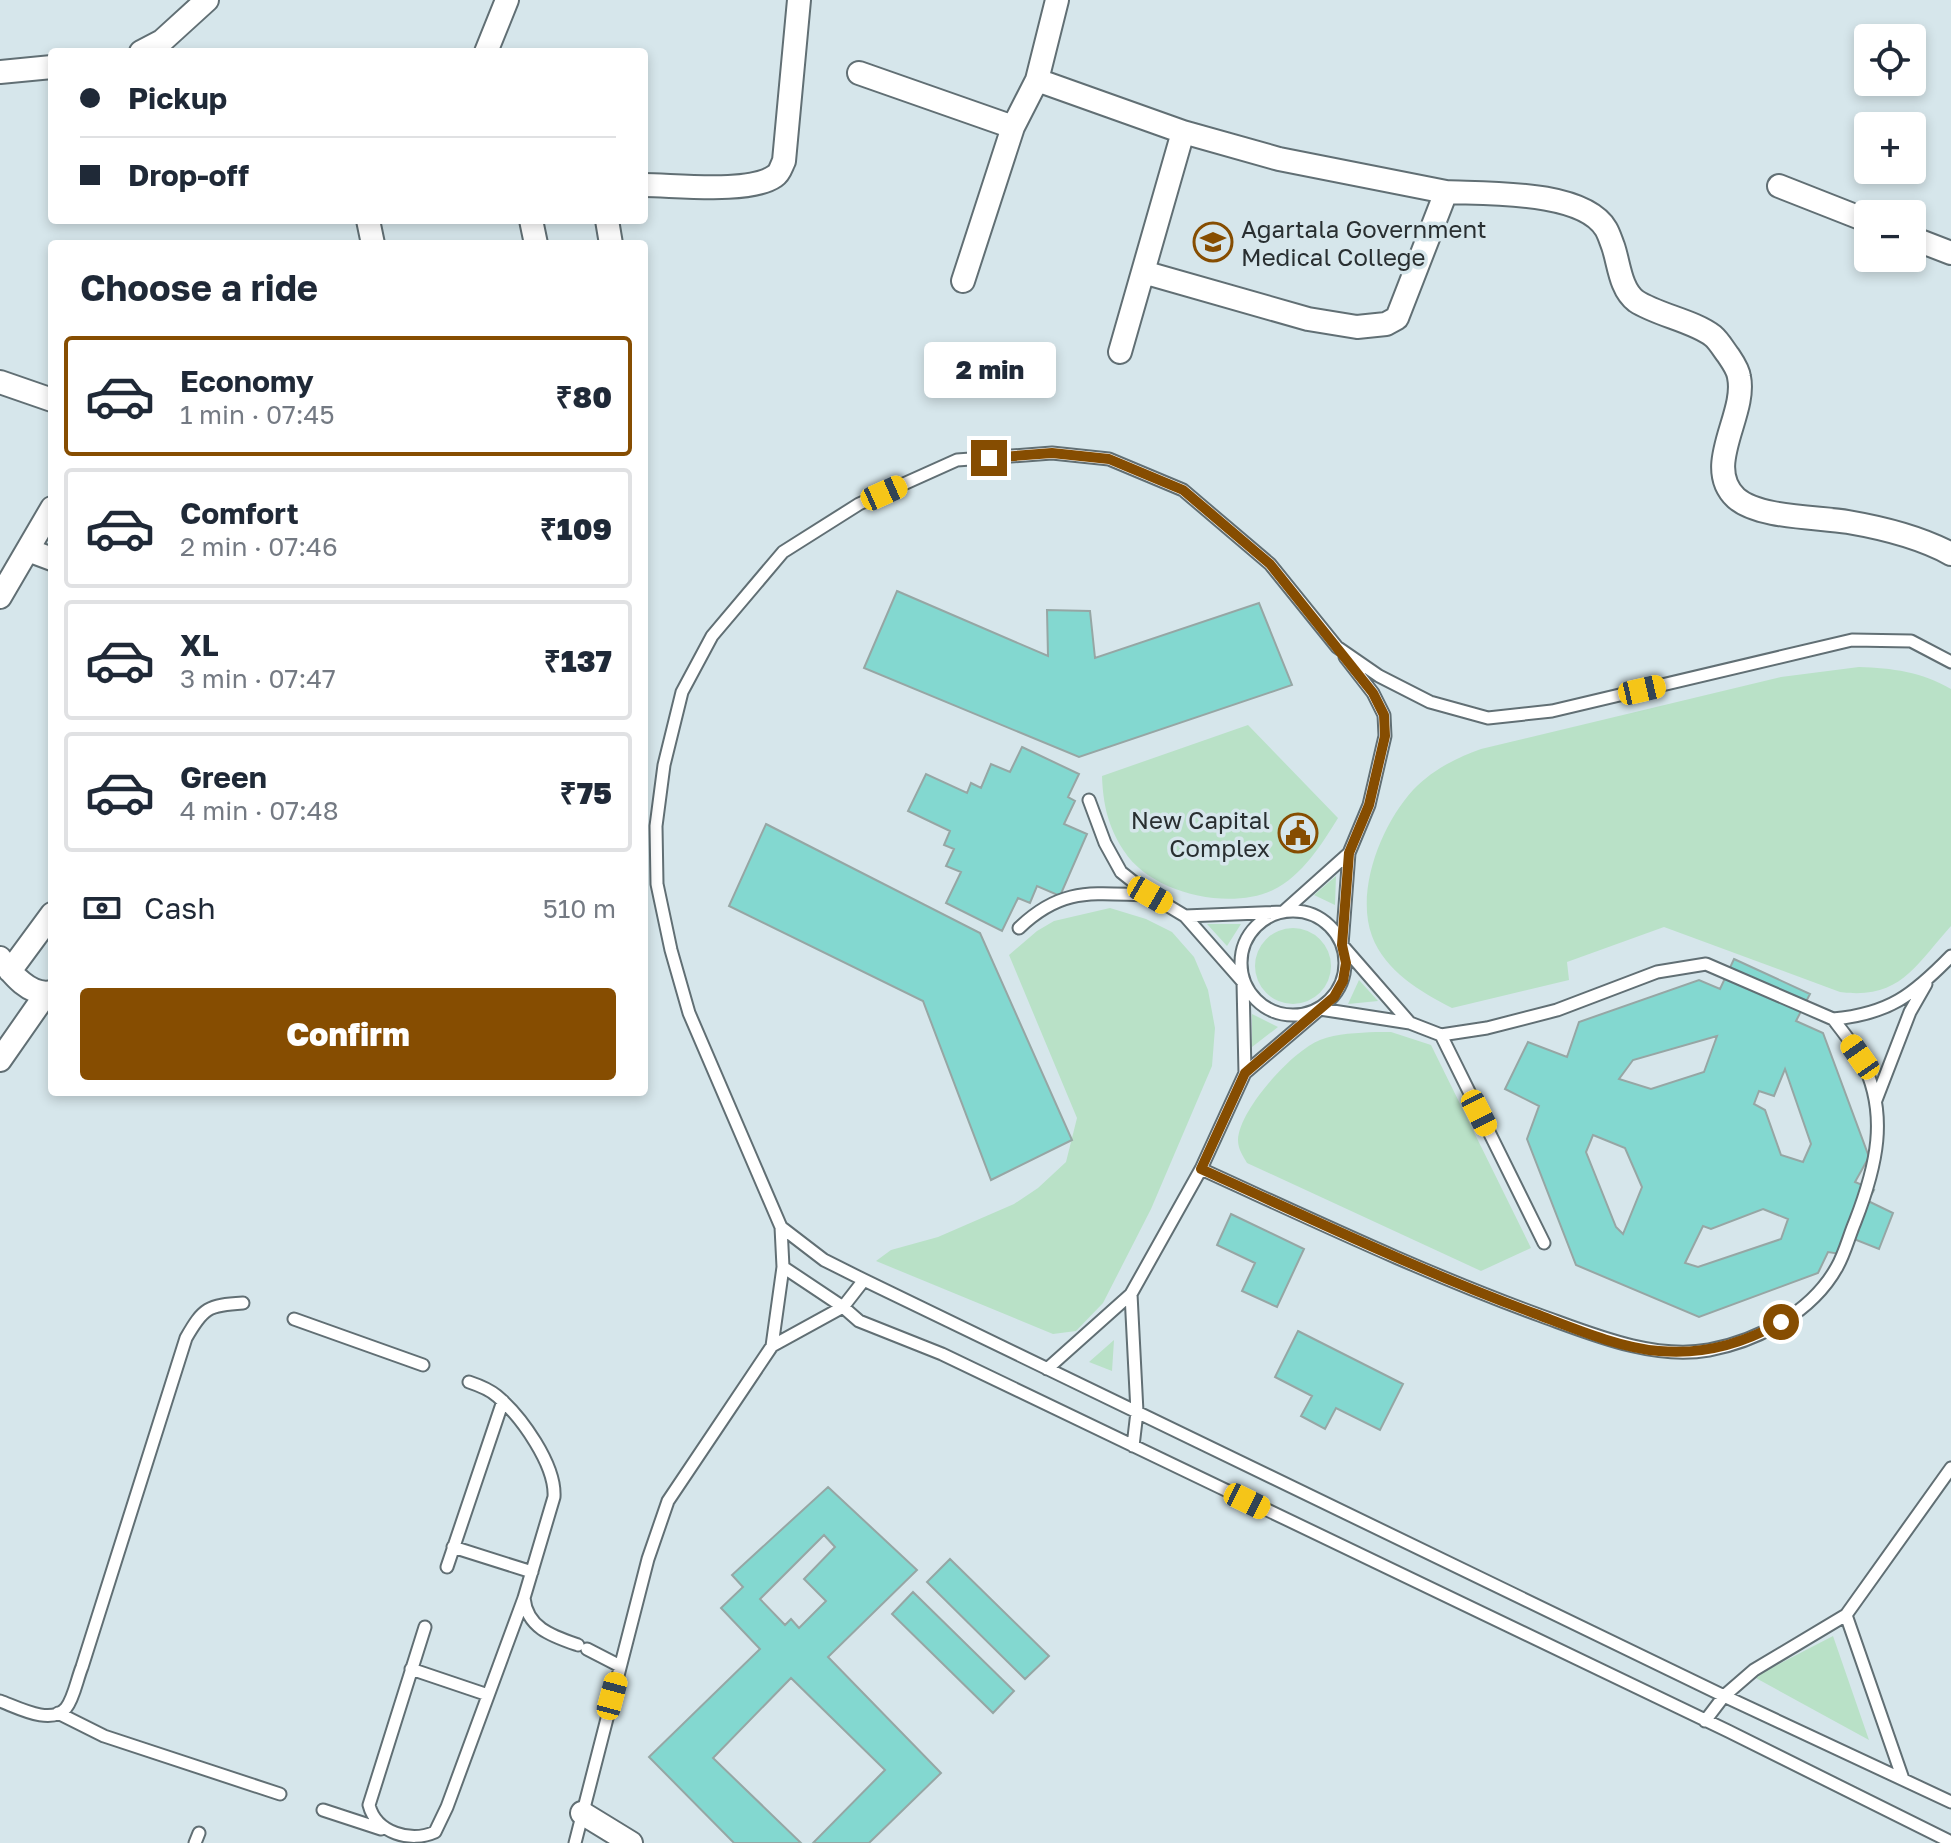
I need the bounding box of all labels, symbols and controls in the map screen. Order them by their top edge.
map controls [1854,24,1926,272]
button: locate [1854,24,1926,96]
text: Pickup [128,80,227,116]
button: + [1854,112,1926,184]
text: Drop-off [128,157,249,193]
button: − [1854,200,1926,272]
place label: Agartala Government Medical College [1241,214,1487,271]
school or university icon: Agartala Government Medical College [1192,221,1234,263]
text: Choose a ride [80,266,318,309]
callout: 2 min [923,342,1055,398]
text: 2 min [956,354,1024,385]
icon: car [84,360,156,432]
text: Economy [180,363,314,399]
text: ₹80 [555,379,612,415]
text: 1 min · 07:45 [180,399,335,430]
route end [971,440,1007,476]
car [857,472,911,514]
icon: car [84,492,156,564]
text: Comfort [180,495,299,531]
text: ₹109 [540,511,612,547]
text: 2 min · 07:46 [180,531,338,562]
icon: car [84,624,156,696]
text: XL [180,627,219,663]
text: ₹137 [544,643,612,679]
text: 3 min · 07:47 [180,663,336,694]
car [1616,673,1668,707]
icon: car [84,756,156,828]
text: Green [180,759,267,795]
text: ₹75 [560,775,612,811]
text: 4 min · 07:48 [180,795,339,826]
place label: New Capital Complex [1131,805,1270,862]
public building icon: New Capital Complex [1277,812,1319,854]
car [1123,873,1177,917]
icon: cash [80,886,124,930]
text: Cash [144,890,216,926]
text: 510 m [543,893,616,924]
button: Confirm [80,988,616,1080]
car [1836,1030,1884,1084]
car [1457,1086,1501,1140]
route start [1763,1304,1799,1340]
car [1220,1480,1274,1522]
car [594,1670,630,1722]

